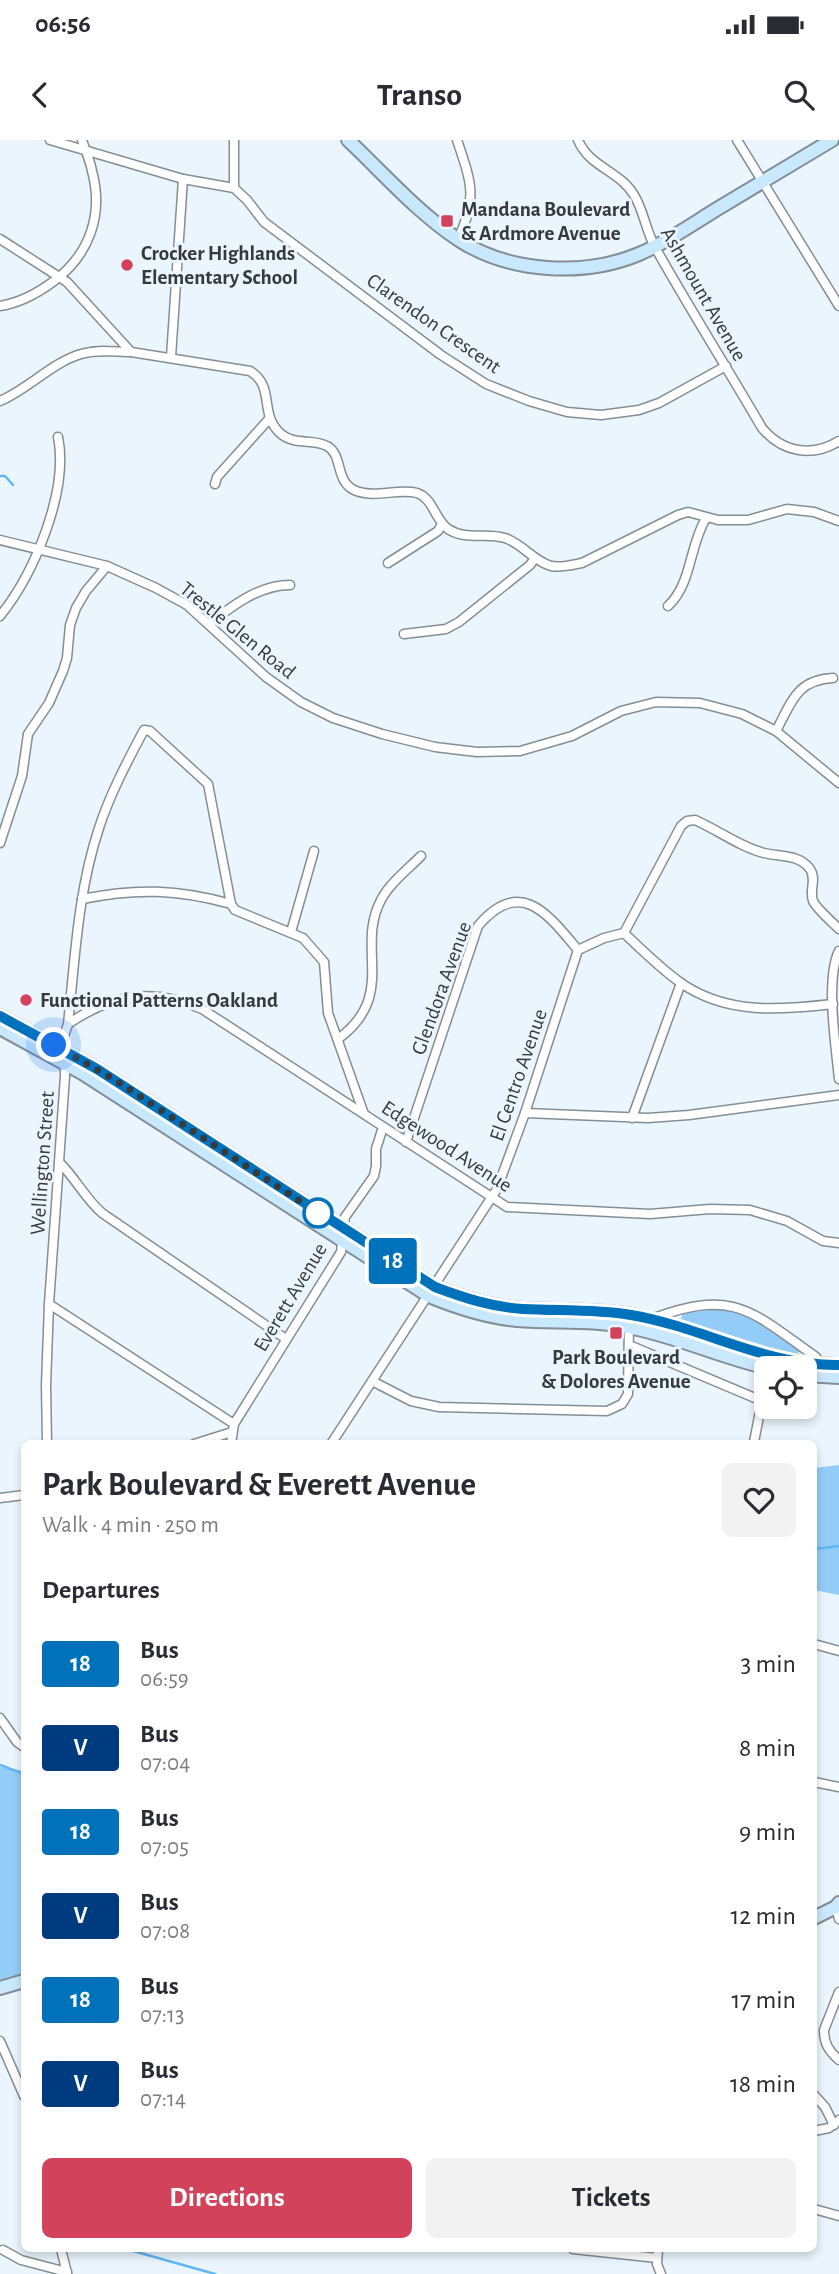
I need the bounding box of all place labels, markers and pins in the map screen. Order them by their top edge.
place label: Mandana Boulevard & Ardmore Avenue [461,199,630,244]
marker: Mandana Boulevard & Ardmore Avenue [439,213,455,229]
place label: Crocker Highlands Elementary School [141,243,298,288]
marker: Crocker Highlands Elementary School [119,257,135,273]
place label: Functional Patterns Oakland [40,990,278,1011]
marker: Functional Patterns Oakland [18,992,34,1008]
unlabelled marker [303,1198,333,1228]
marker: Park Boulevard & Dolores Avenue [608,1325,624,1341]
place label: Park Boulevard & Dolores Avenue [541,1347,691,1392]

